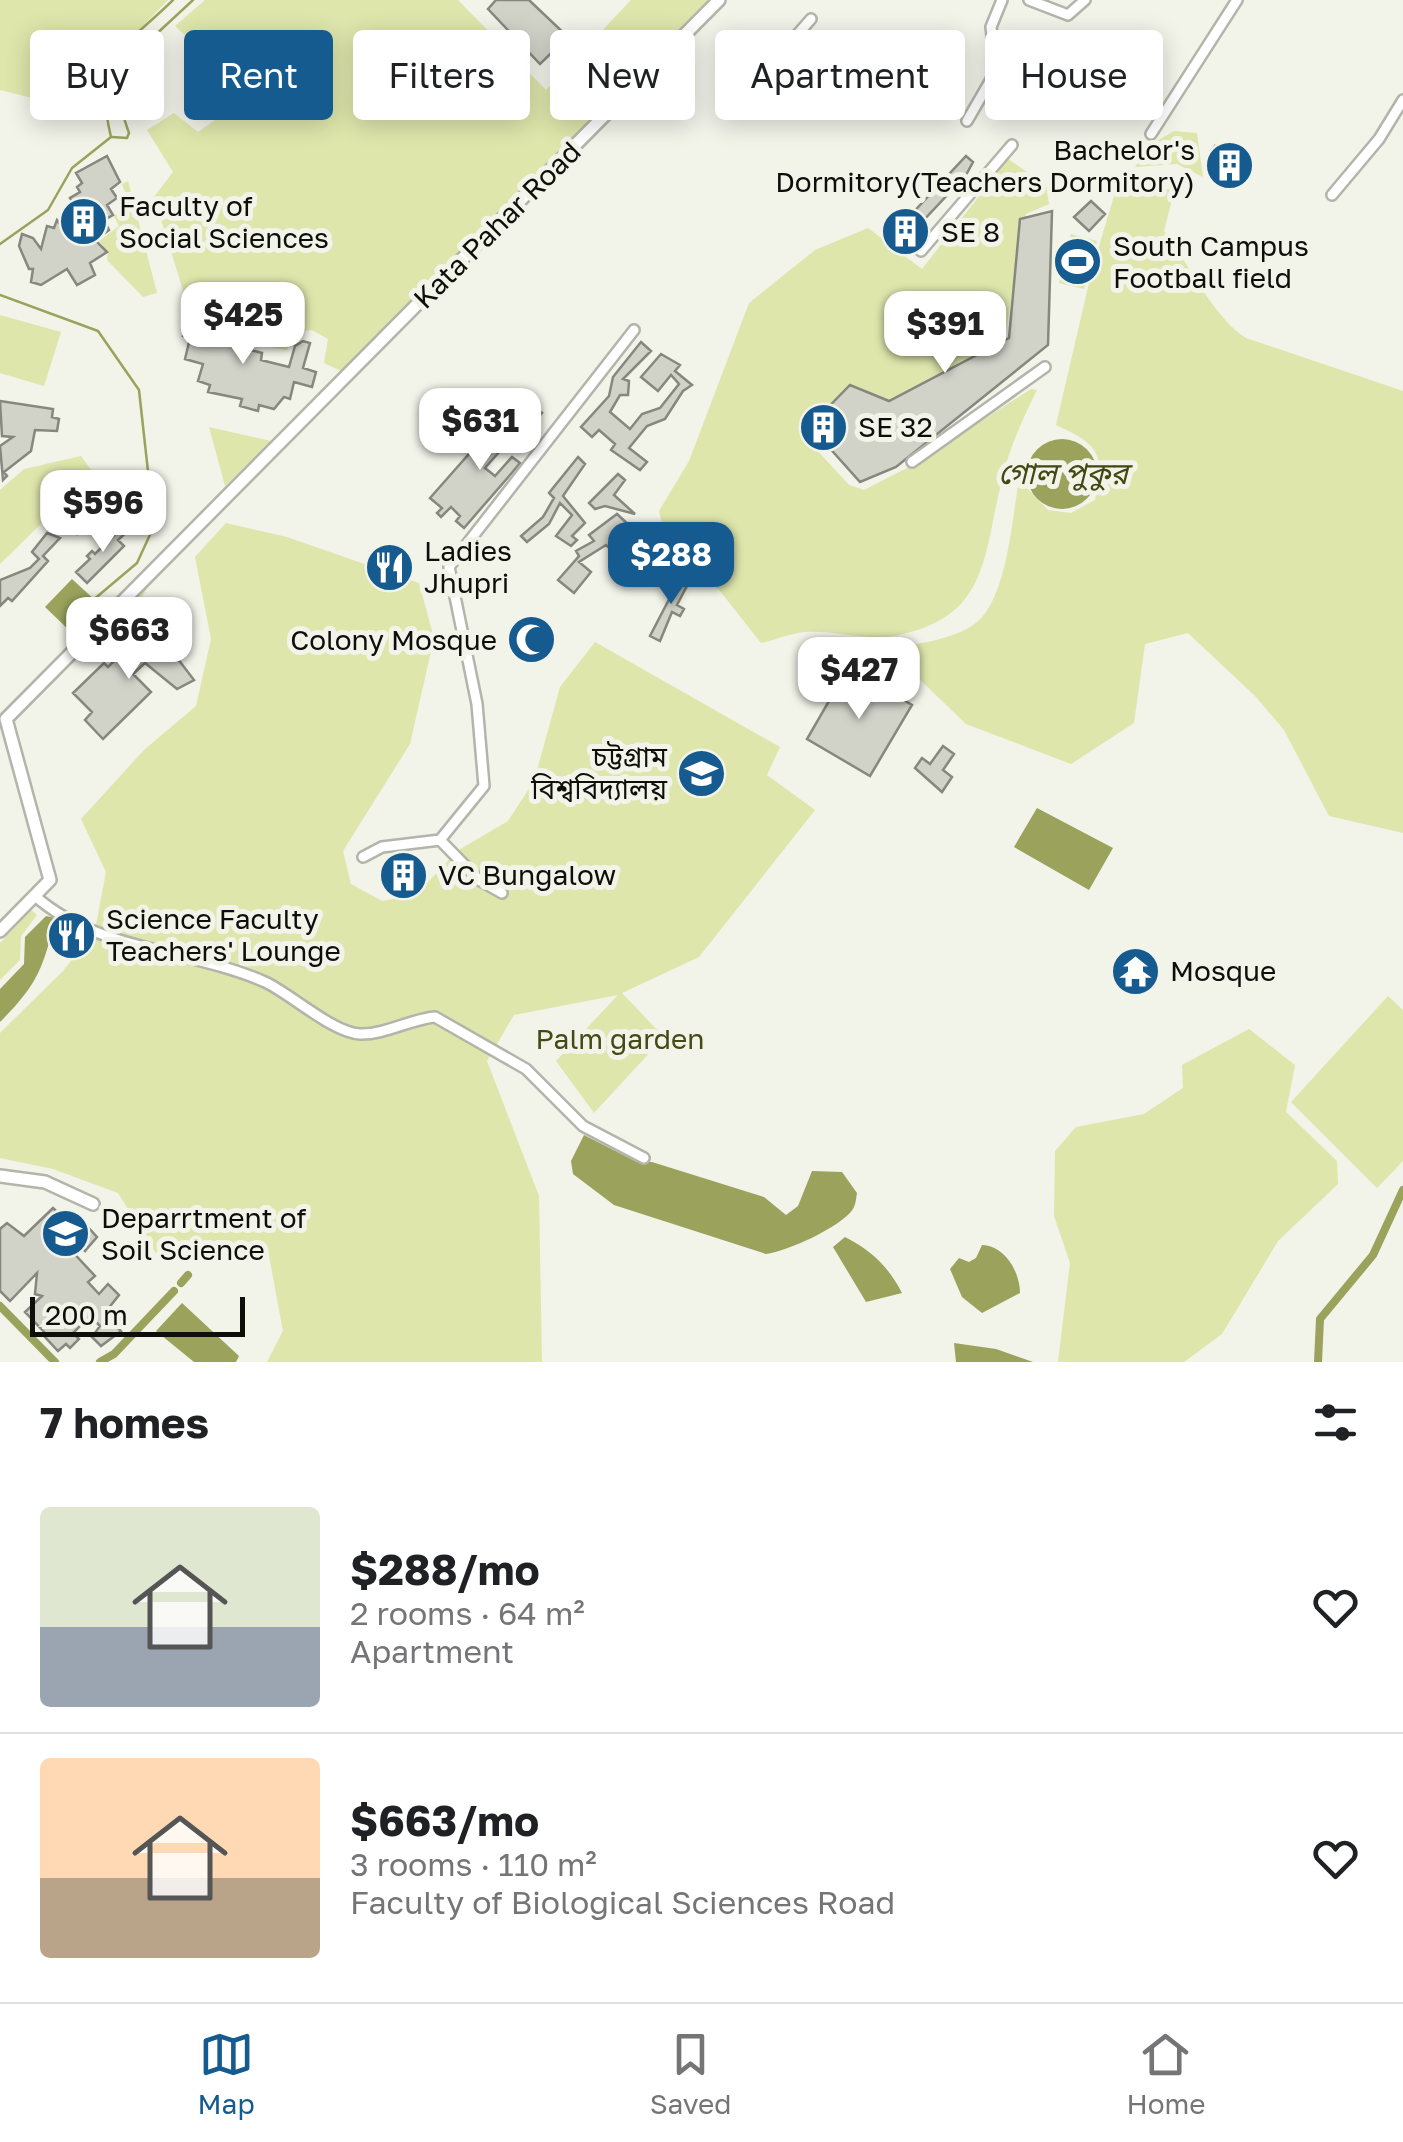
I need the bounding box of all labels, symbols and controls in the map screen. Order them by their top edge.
chip: Buy [30,30,164,120]
chip: Rent [184,30,333,120]
chip: Filters [353,30,530,120]
chip: New [550,30,695,120]
chip: Apartment [715,30,965,120]
chip: House [985,30,1163,120]
place label: Bachelor's Dormitory(Teachers Dormitory) [775,133,1195,198]
street label: Kata Pahar Road [406,134,587,315]
building icon: Bachelor's Dormitory(Teachers Dormitory) [1204,140,1256,192]
place label: Faculty of Social Sciences [119,189,329,254]
building icon: Faculty of Social Sciences [58,196,110,248]
building icon: SE 8 [880,206,932,258]
place label: SE 8 [941,215,1000,248]
place label: South Campus Football field [1113,229,1309,294]
sports icon: South Campus Football field [1052,236,1104,288]
pin: $425 [184,282,302,367]
pin: $391 [886,291,1004,376]
text: $425 [203,295,283,333]
text: $391 [906,304,984,342]
pin: $631 [421,388,539,473]
text: $631 [441,401,519,439]
building icon: SE 32 [797,401,849,453]
place label: SE 32 [858,410,933,443]
water label: গোল পুকুর [998,455,1133,491]
pin: $596 [44,470,162,555]
text: $596 [62,483,144,521]
pin: $288 [612,522,730,607]
place label: Ladies Jhupri [424,534,512,599]
text: $288 [630,535,712,573]
restaurant icon: Ladies Jhupri [363,541,415,593]
pin: $663 [70,597,188,682]
text: $663 [88,610,170,648]
mosque icon: Colony Mosque [506,614,558,666]
place label: Colony Mosque [290,623,497,656]
pin: $427 [800,637,918,722]
text: $427 [820,650,898,688]
place label: চট্টগ্রাম বিশ্ববিদ্যালয় [530,740,668,805]
school or university icon: চট্টগ্রাম বিশ্ববিদ্যালয় [676,747,728,799]
building icon: VC Bungalow [377,849,429,901]
place label: VC Bungalow [438,858,616,891]
place label: Science Faculty Teachers' Lounge [106,902,341,967]
restaurant icon: Science Faculty Teachers' Lounge [45,909,97,961]
temple icon: Mosque [1109,945,1161,997]
place label: Mosque [1170,954,1276,987]
park label: Palm garden [536,1022,704,1055]
place label: Deparrtment of Soil Science [101,1201,306,1266]
school or university icon: Deparrtment of Soil Science [40,1208,92,1260]
scale bar [30,1292,245,1336]
text: 200 m [45,1298,128,1331]
icon: filters [1308,1395,1363,1450]
text: 7 homes [40,1397,209,1447]
text: $288/mo [350,1544,540,1594]
icon: home [120,1547,240,1667]
icon: heart [1308,1580,1363,1635]
text: 2 rooms · 64 m² [350,1594,585,1632]
text: Apartment [350,1632,514,1670]
text: $663/mo [350,1795,539,1845]
icon: home [120,1798,240,1918]
icon: heart [1308,1831,1363,1886]
text: 3 rooms · 110 m² [350,1845,597,1883]
text: Faculty of Biological Sciences Road [350,1883,895,1921]
tab: Map [198,2027,255,2120]
tab: Saved [650,2027,731,2120]
tab: Home [1126,2027,1206,2120]

